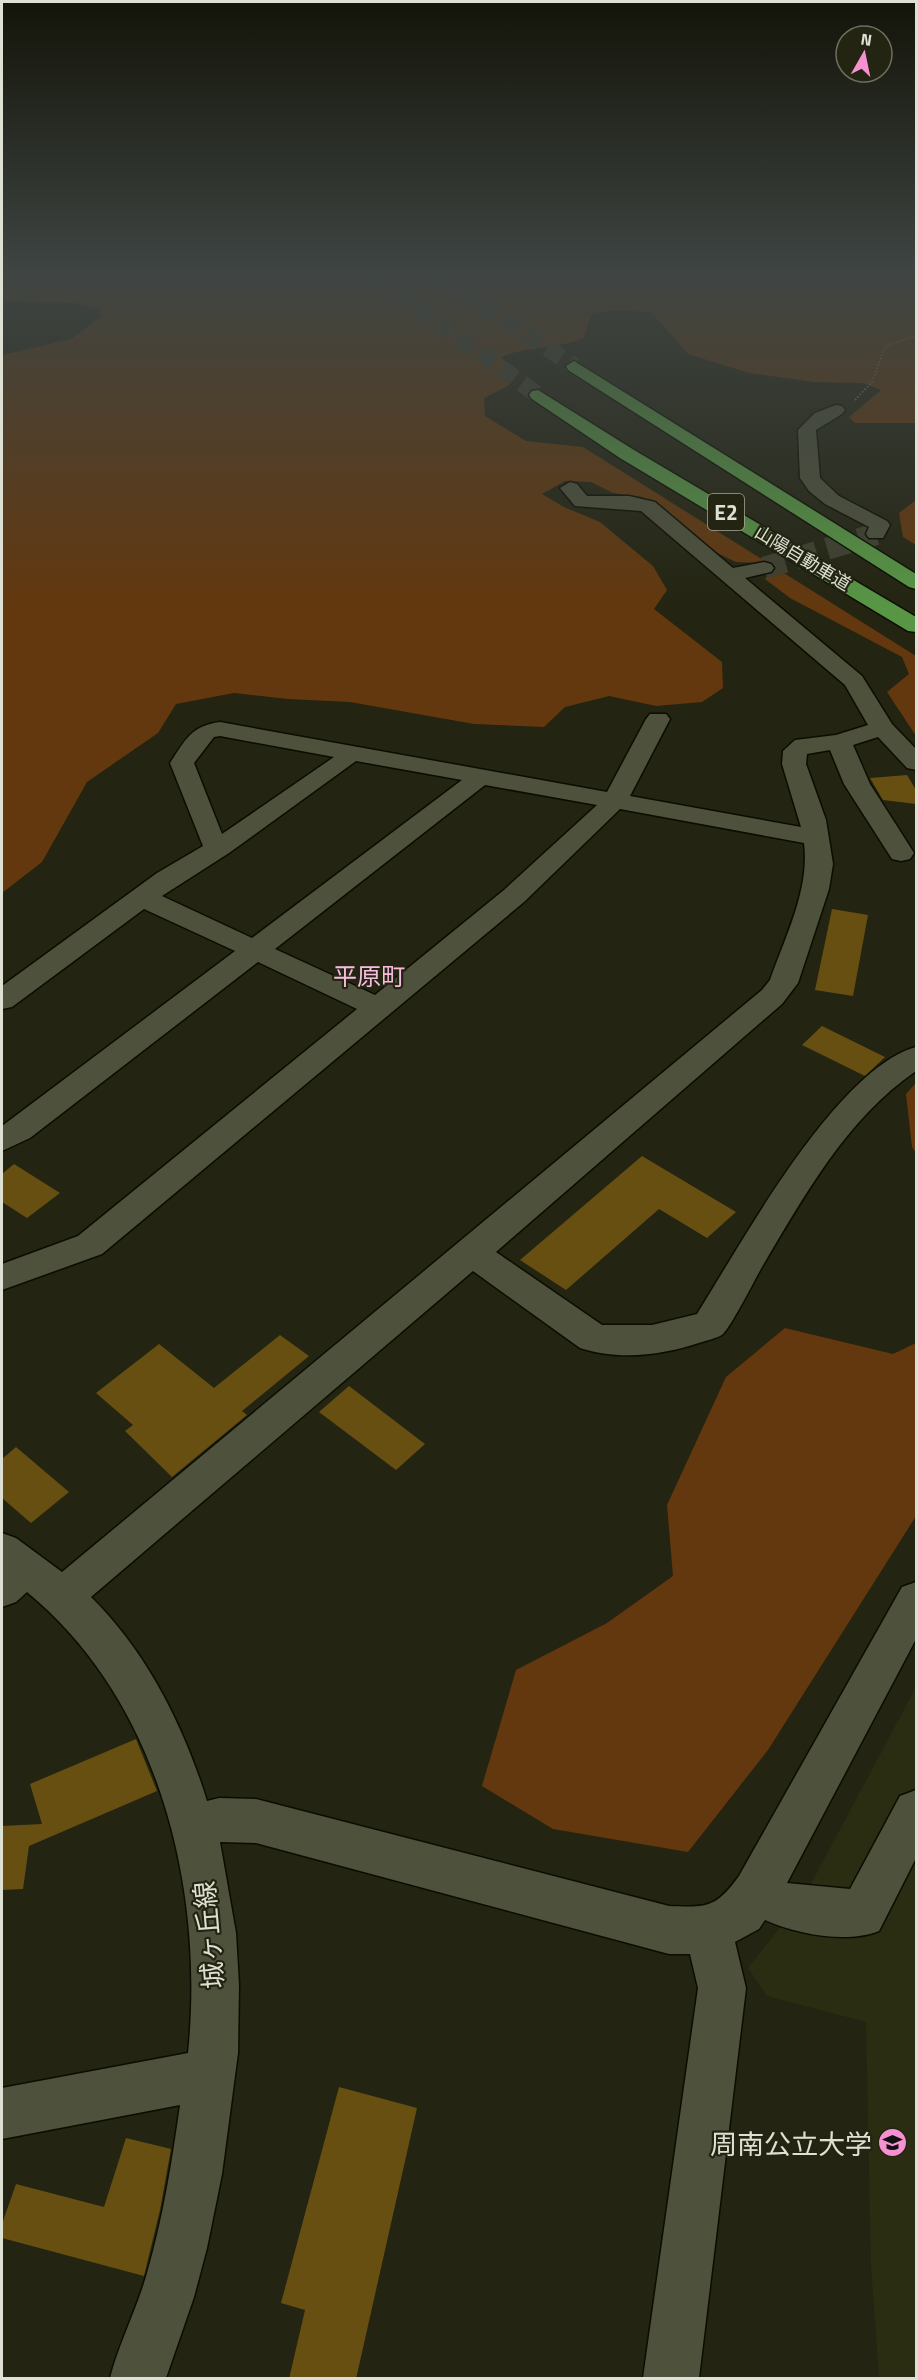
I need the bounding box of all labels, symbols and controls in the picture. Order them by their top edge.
north arrow [834,24,894,84]
text: N [859,26,874,52]
road number: E2 [708,494,744,530]
street label: 山陽自動車道 [750,519,856,597]
district label: 平原町 [333,958,405,994]
street label: 城ヶ丘線 [183,1879,233,1991]
place label: 周南公立大学 [710,2123,872,2164]
school or university icon: 周南公立大学 [877,2127,909,2159]

